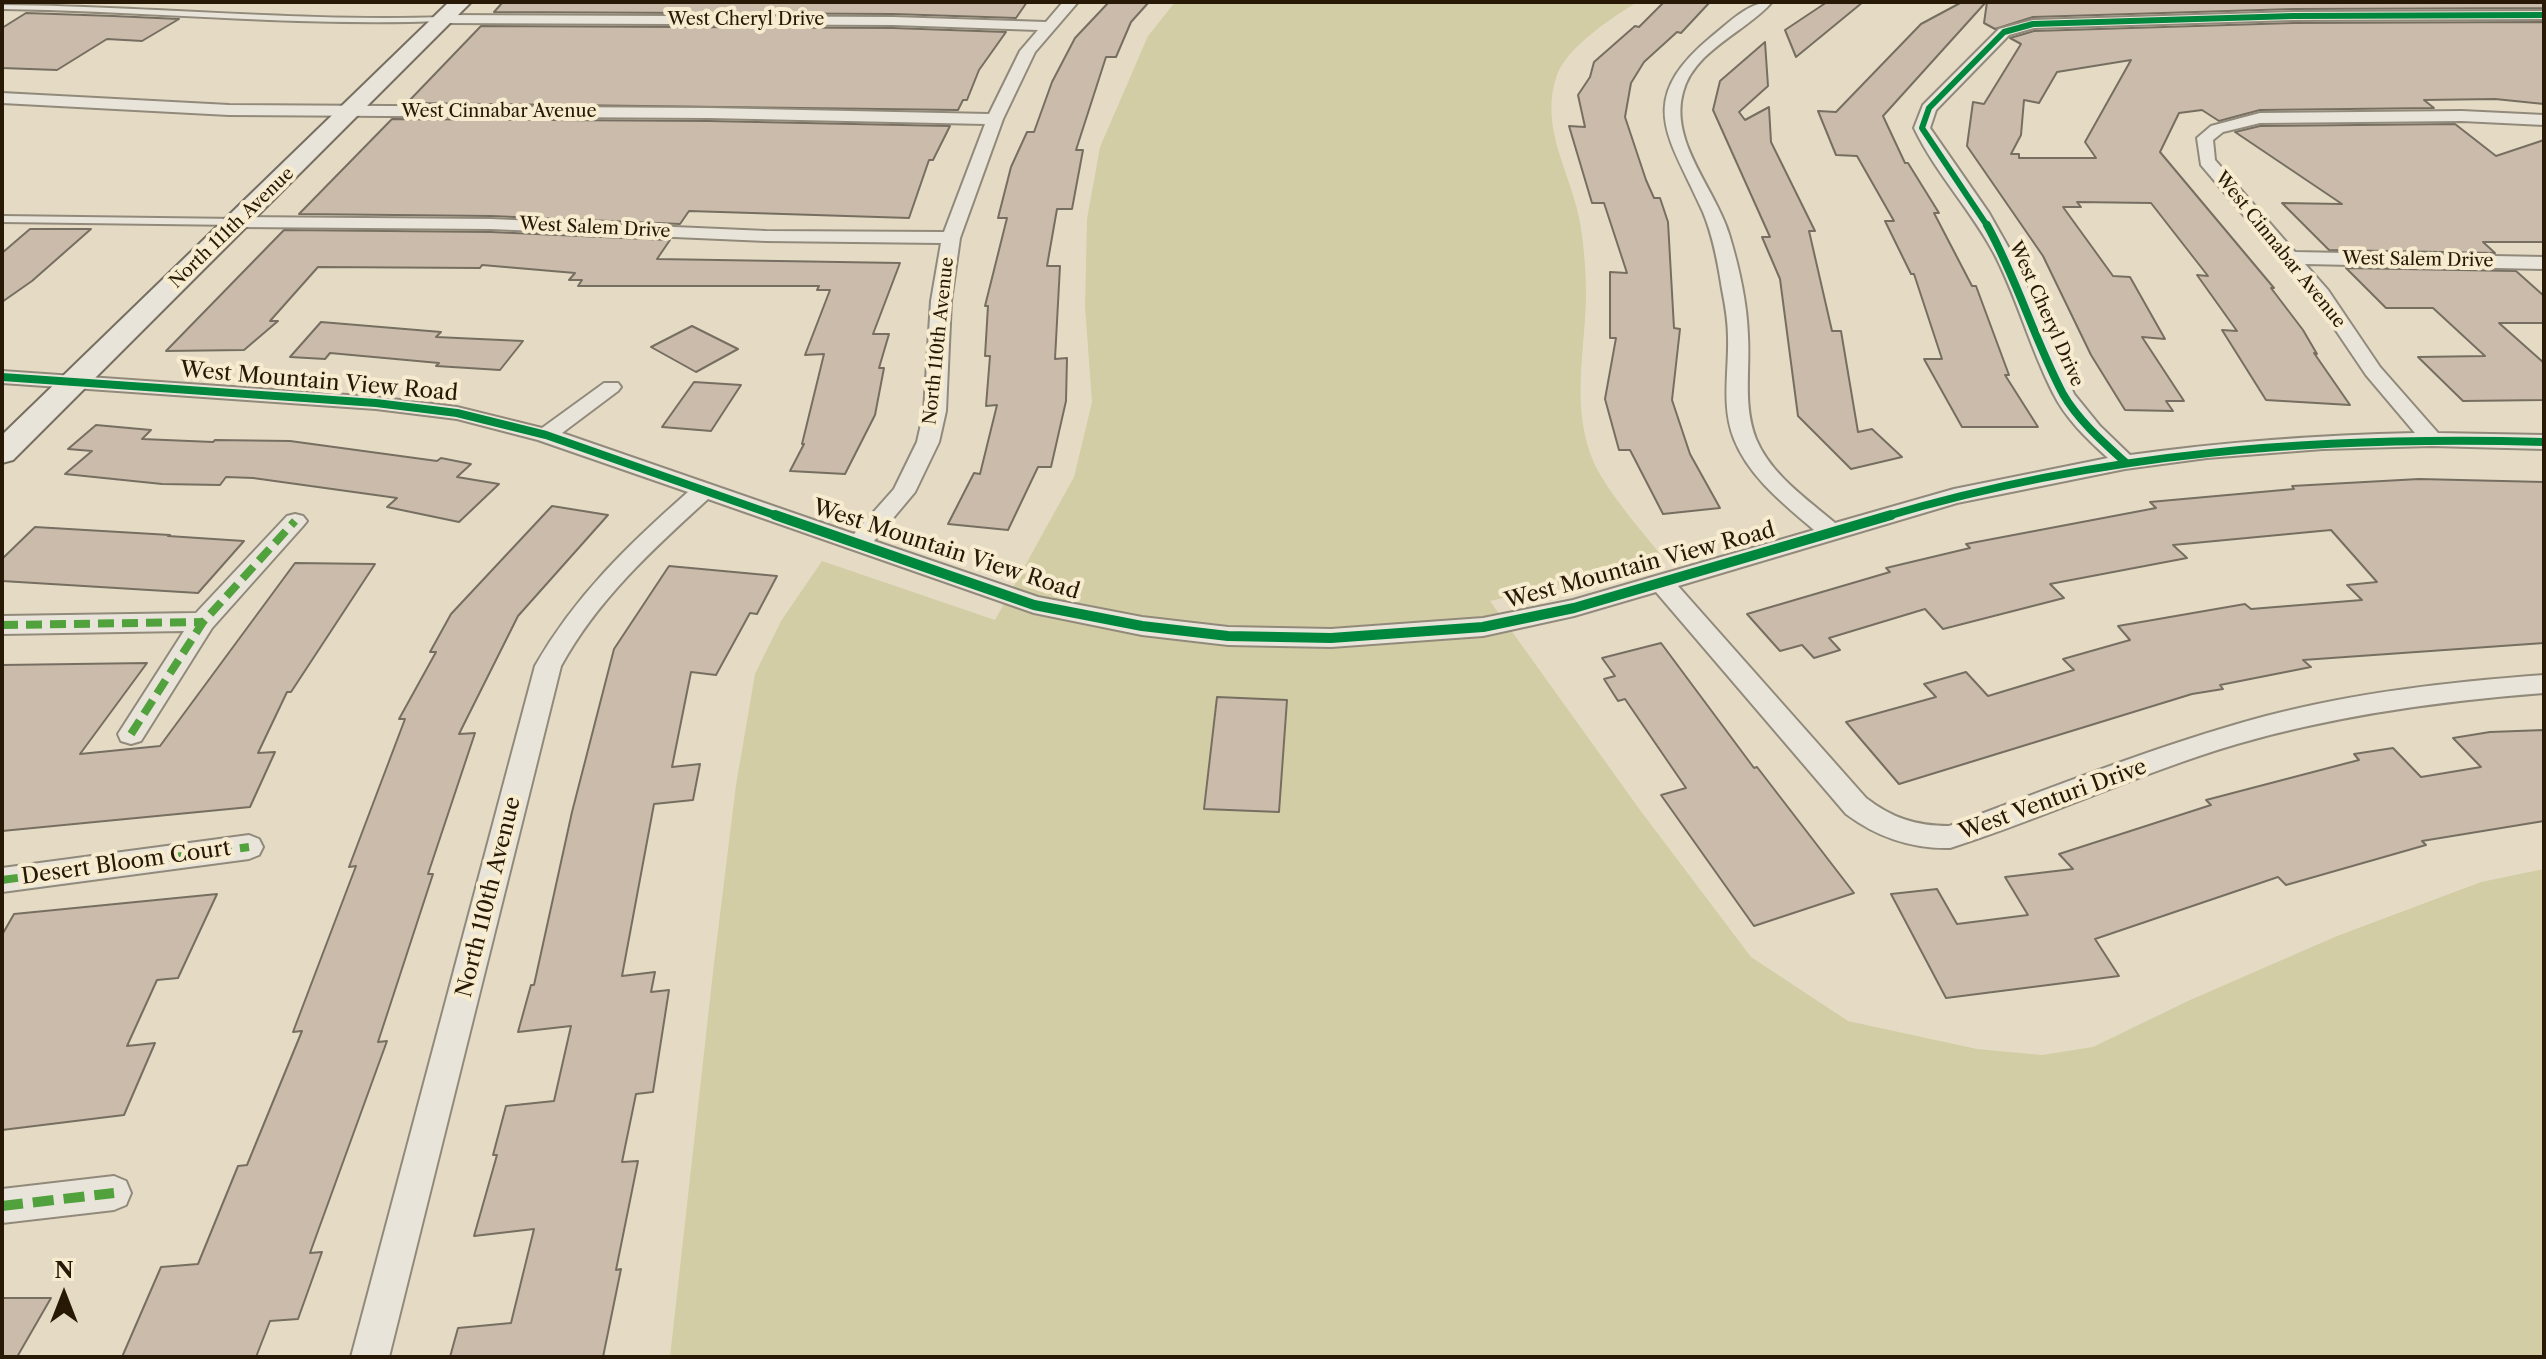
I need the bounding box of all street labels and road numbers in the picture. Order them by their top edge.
street label: West Cheryl Drive [668,9,824,31]
street label: West Cinnabar Avenue [401,101,597,123]
street label: North 111th Avenue [165,163,299,293]
street label: West Cinnabar Avenue [2210,167,2350,333]
street label: West Salem Drive [519,213,671,243]
street label: West Cheryl Drive [2004,238,2088,390]
street label: West Salem Drive [2342,248,2494,272]
street label: North 110th Avenue [919,256,959,426]
street label: West Mountain View Road [179,357,459,407]
street label: West Mountain View Road [809,494,1083,606]
street label: West Mountain View Road [1502,517,1778,615]
street label: West Venturi Drive [1955,754,2151,846]
street label: North 110th Avenue [451,794,527,1000]
street label: Desert Bloom Court [20,835,232,891]

